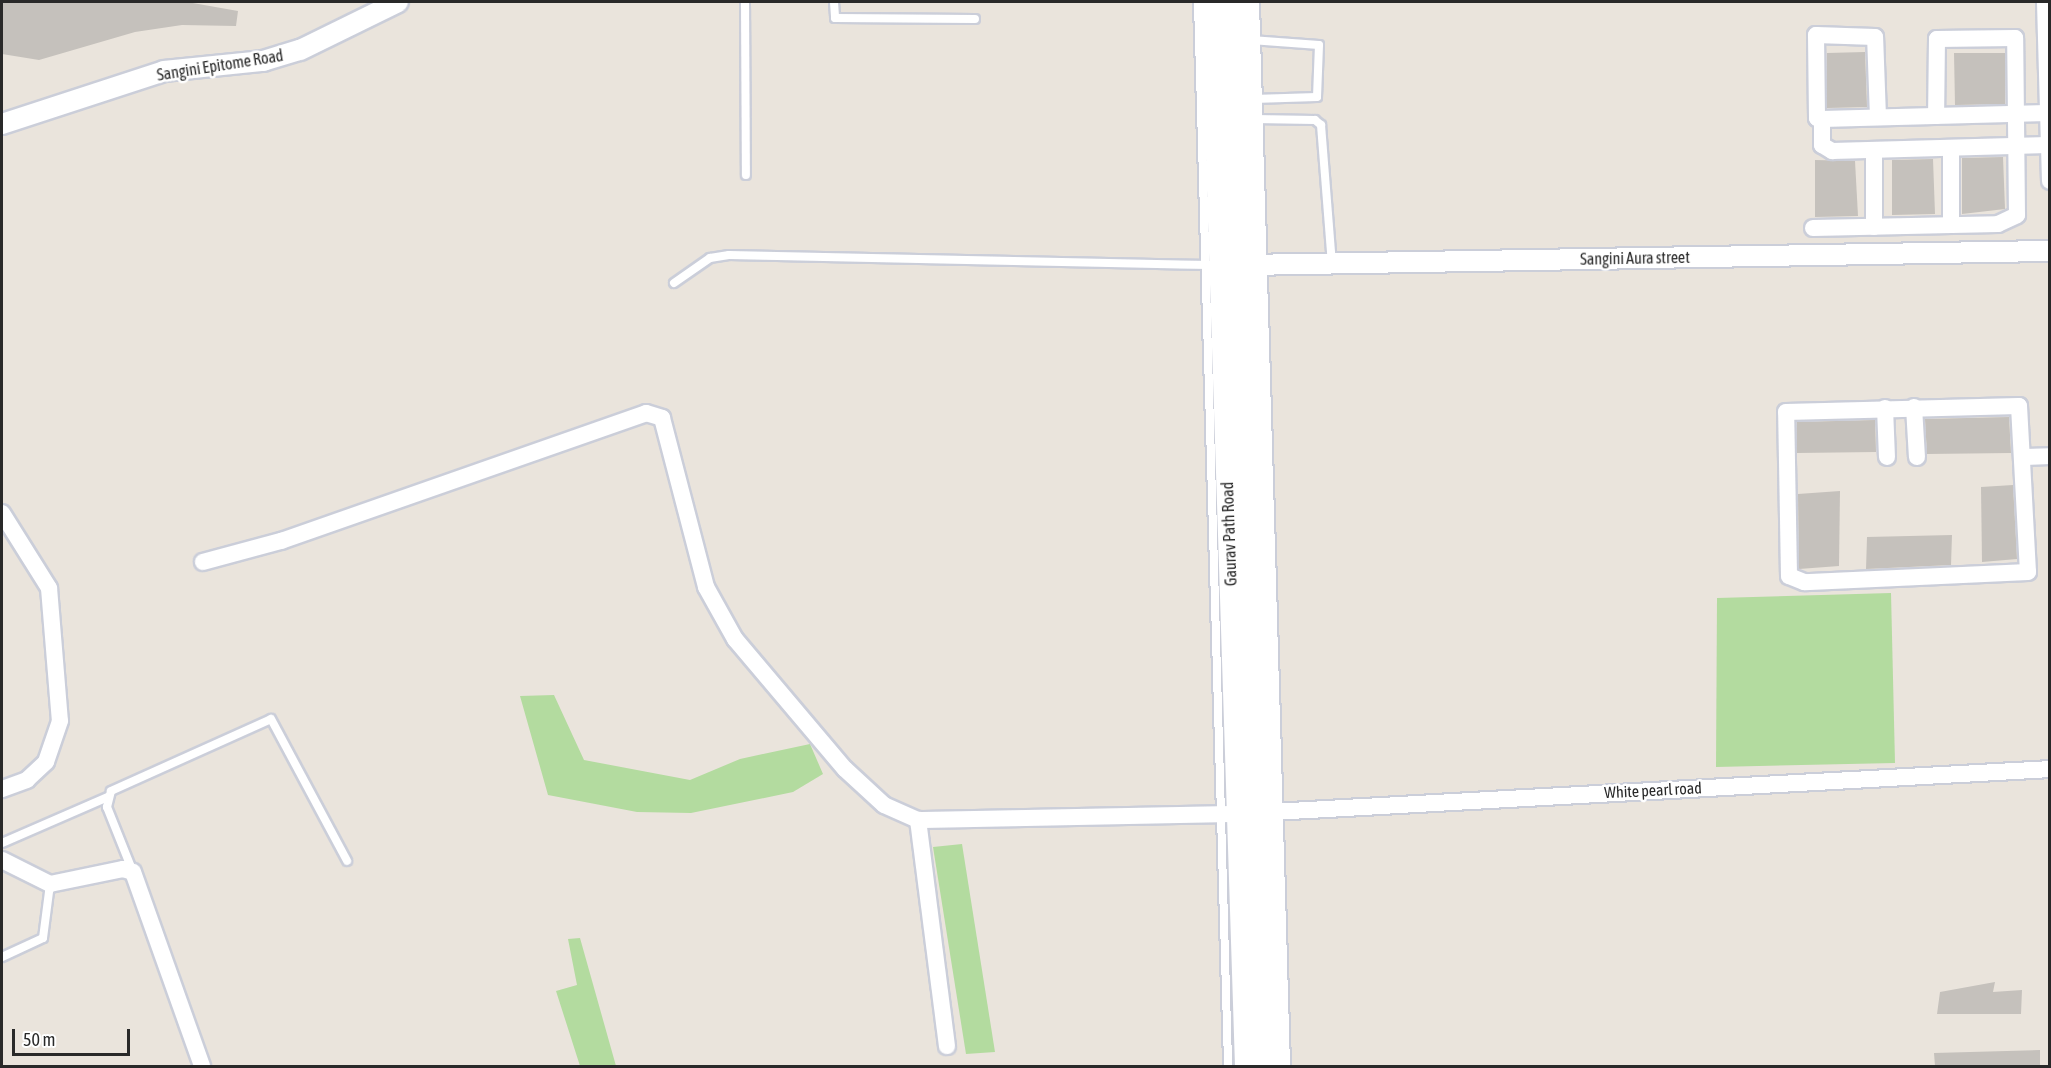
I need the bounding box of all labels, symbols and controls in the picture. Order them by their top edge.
street label: Sangini Epitome Road [155,46,285,84]
street label: Sangini Aura street [1580,247,1690,269]
street label: Gaurav Path Road [1218,482,1240,586]
street label: White pearl road [1604,778,1702,802]
scale bar [15,1017,134,1055]
text: 50 m [23,1029,55,1050]

